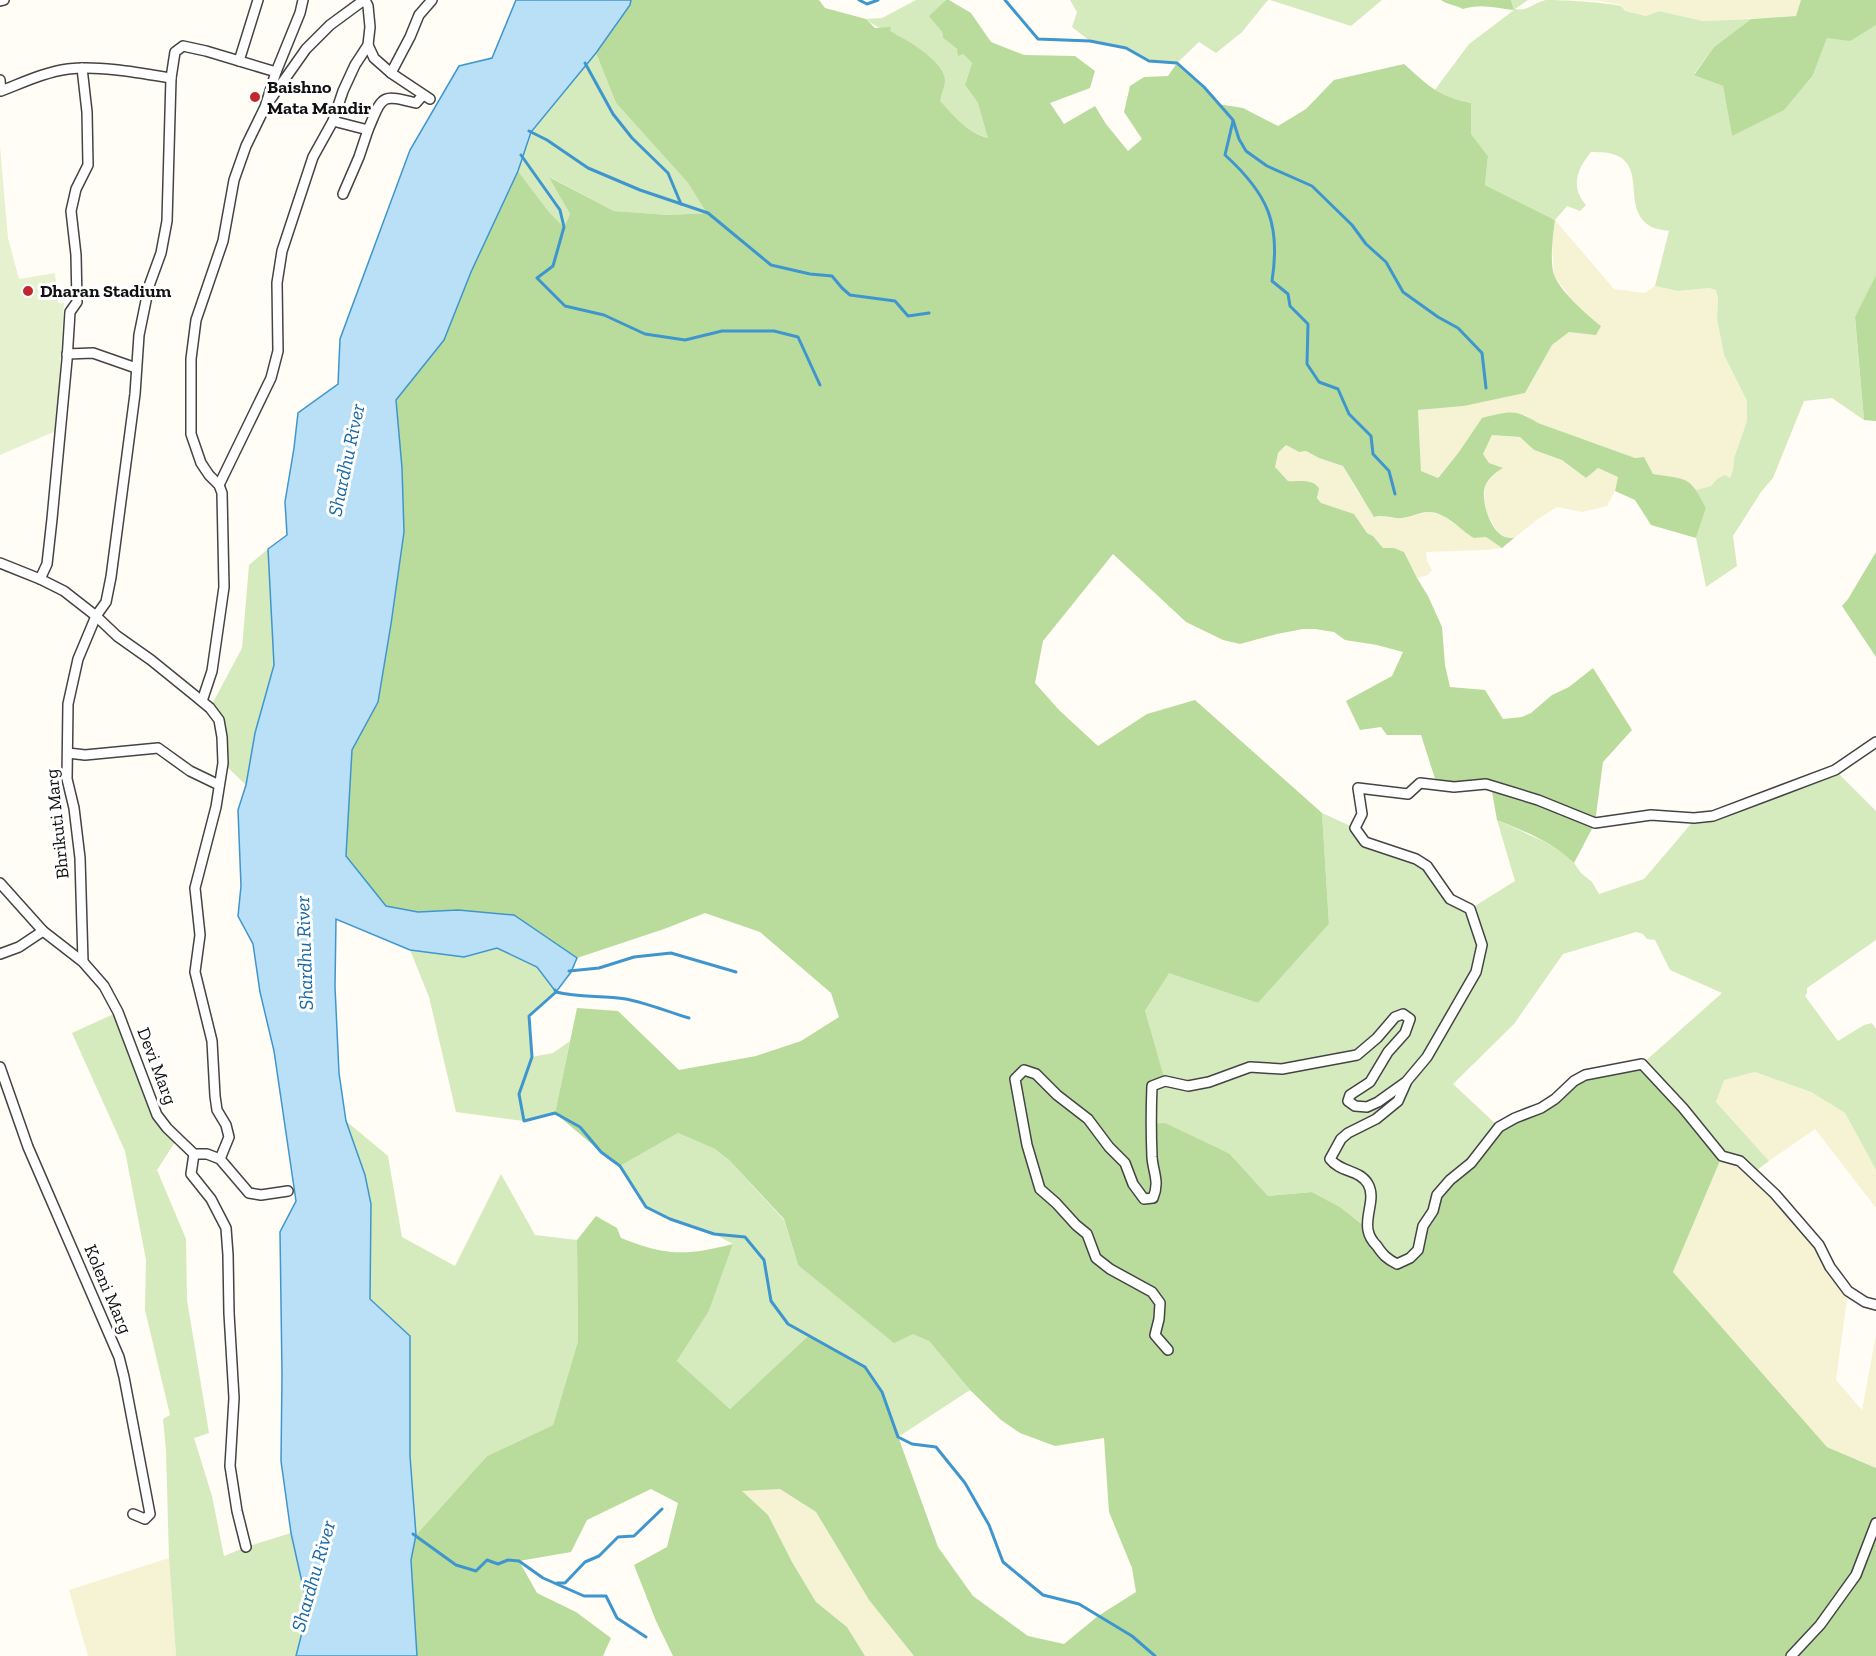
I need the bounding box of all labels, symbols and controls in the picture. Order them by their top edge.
place label: Baishno Mata Mandir [267,76,371,119]
marker: Baishno Mata Mandir [248,90,262,104]
place label: Dharan Stadium [40,280,171,302]
marker: Dharan Stadium [21,284,35,298]
water label: Shardhu River [322,401,370,518]
street label: Bhrikuti Marg [40,768,74,880]
water label: Shardhu River [290,895,318,1011]
street label: Devi Marg [132,1024,182,1108]
street label: Koleni Marg [79,1241,137,1337]
water label: Shardhu River [286,1518,340,1634]

